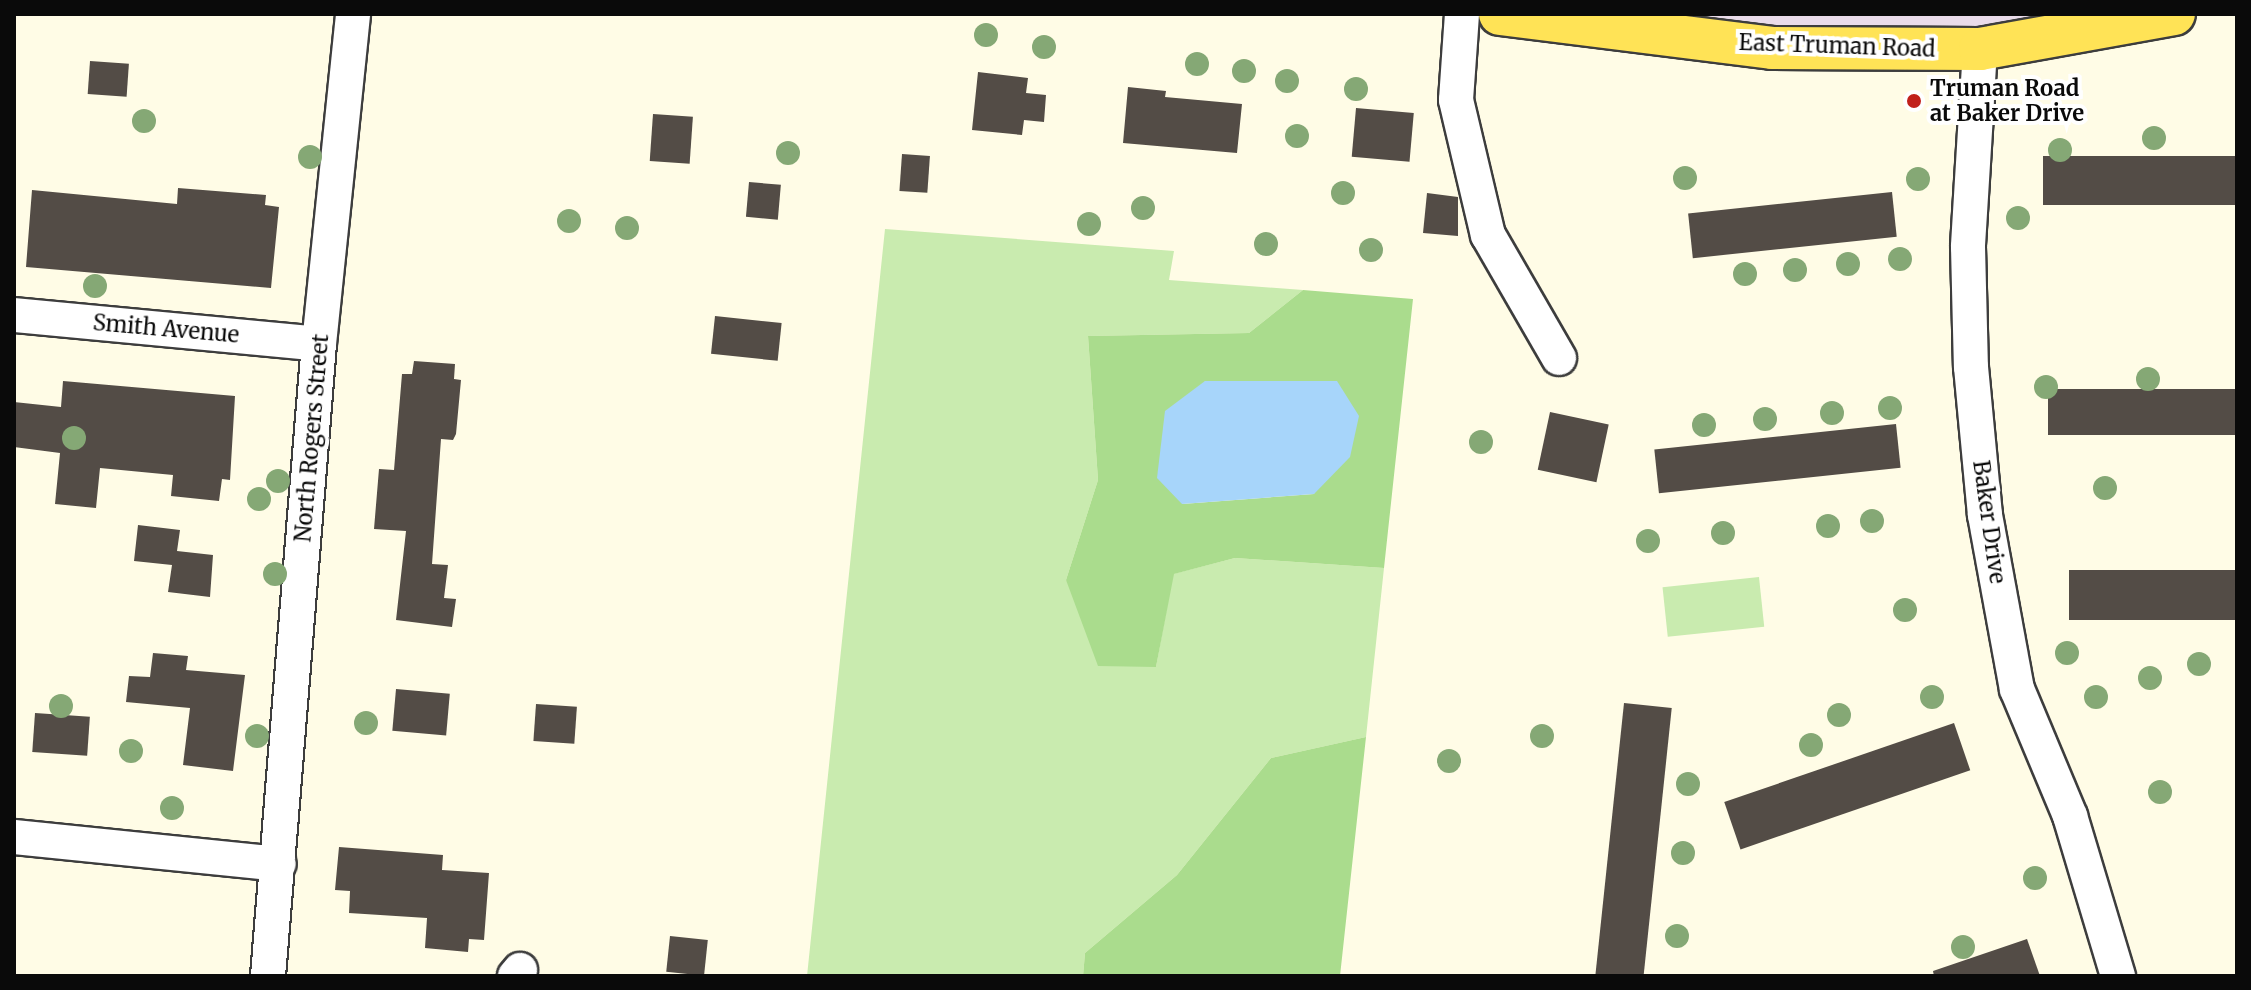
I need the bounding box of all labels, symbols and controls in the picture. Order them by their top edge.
street label: East Truman Road [1738,29,1936,63]
place label: Truman Road at Baker Drive [1930,75,2084,126]
marker: Truman Road at Baker Drive [1905,92,1923,110]
street label: Smith Avenue [92,309,240,349]
street label: North Rogers Street [290,333,334,543]
street label: Baker Drive [1967,459,2011,585]

